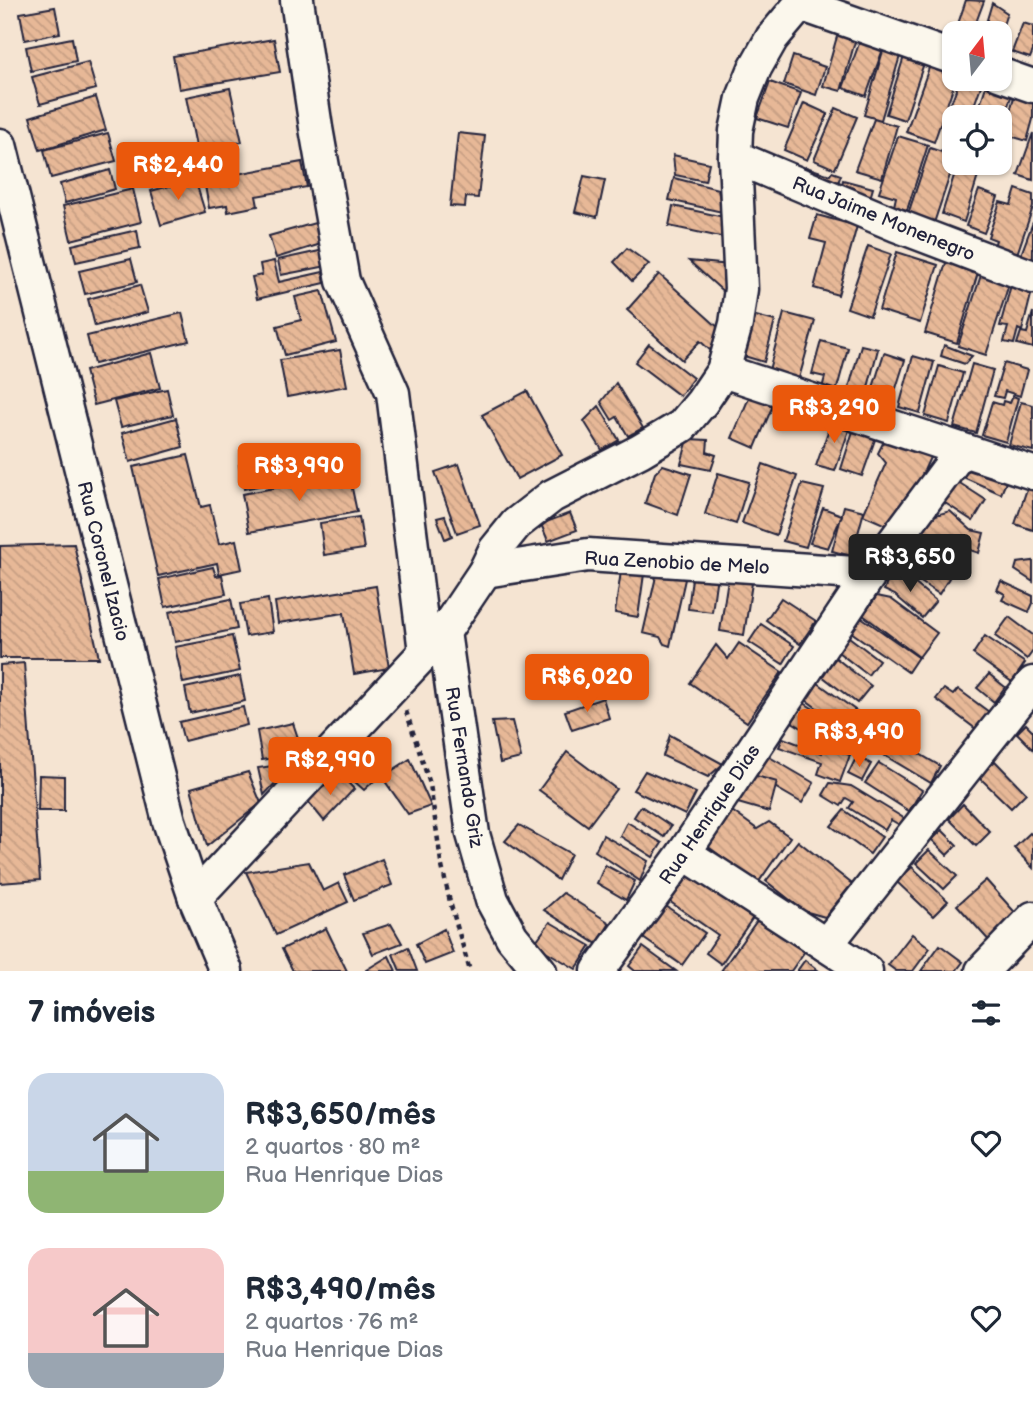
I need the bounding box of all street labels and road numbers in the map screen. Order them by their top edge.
street label: Rua Jaime Monenegro [789,172,978,267]
street label: Rua Coronel Izacio [72,479,134,644]
street label: Rua Zenobio de Melo [584,547,770,580]
street label: Rua Fernando Griz [439,685,488,850]
street label: Rua Henrique Dias [655,741,766,889]

